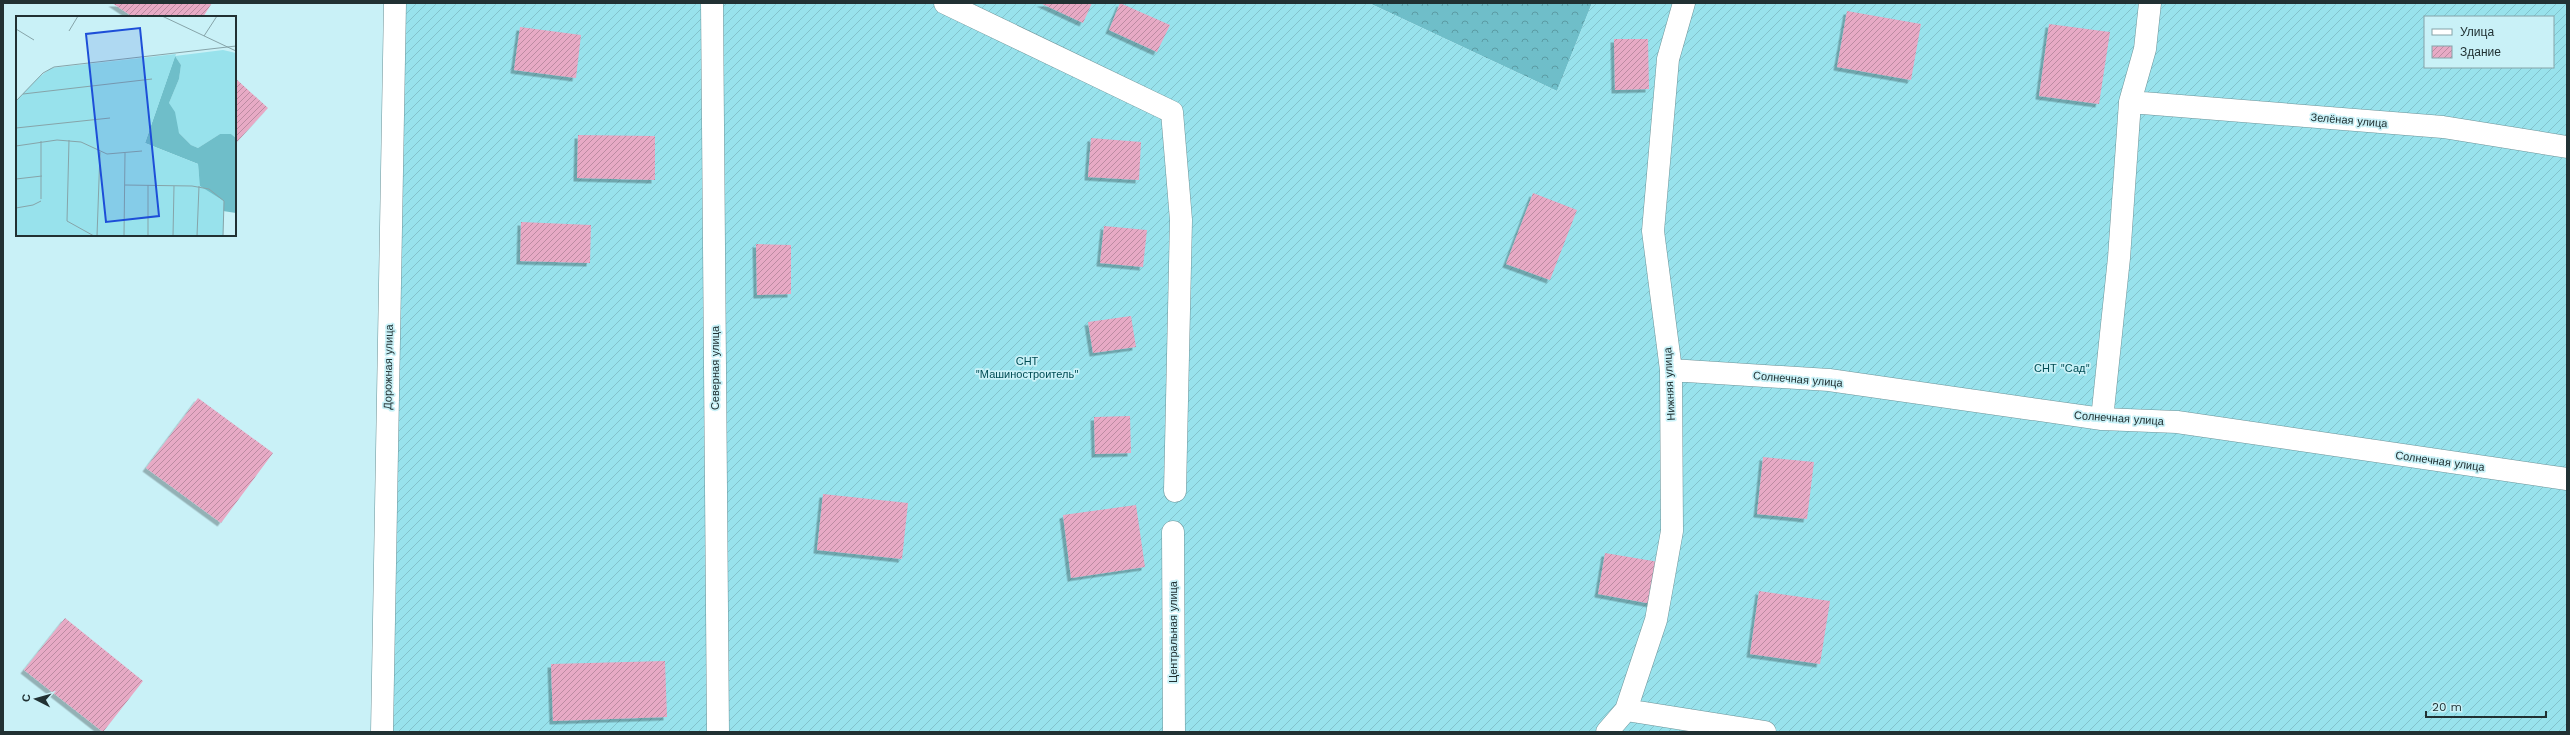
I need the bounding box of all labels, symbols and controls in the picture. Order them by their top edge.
inset map [16,16,236,236]
legend [2424,16,2554,68]
text: Улица [2460,25,2494,39]
text: Здание [2460,45,2501,59]
street label: Зелёная улица [2310,111,2389,130]
street label: Дорожная улица [381,323,396,410]
street label: Северная улица [709,325,722,410]
street label: Нижняя улица [1661,346,1678,421]
park label: СНТ "Машиностроитель" [975,355,1079,381]
park label: СНТ "Сад" [2034,362,2090,375]
street label: Солнечная улица [1753,369,1844,390]
street label: Солнечная улица [2074,409,2165,428]
street label: Солнечная улица [2394,449,2486,474]
street label: Центральная улица [1167,580,1180,683]
north arrow [16,679,56,719]
text: С [20,693,33,703]
scale bar [2426,693,2546,719]
text: 20 m [2432,700,2462,714]

